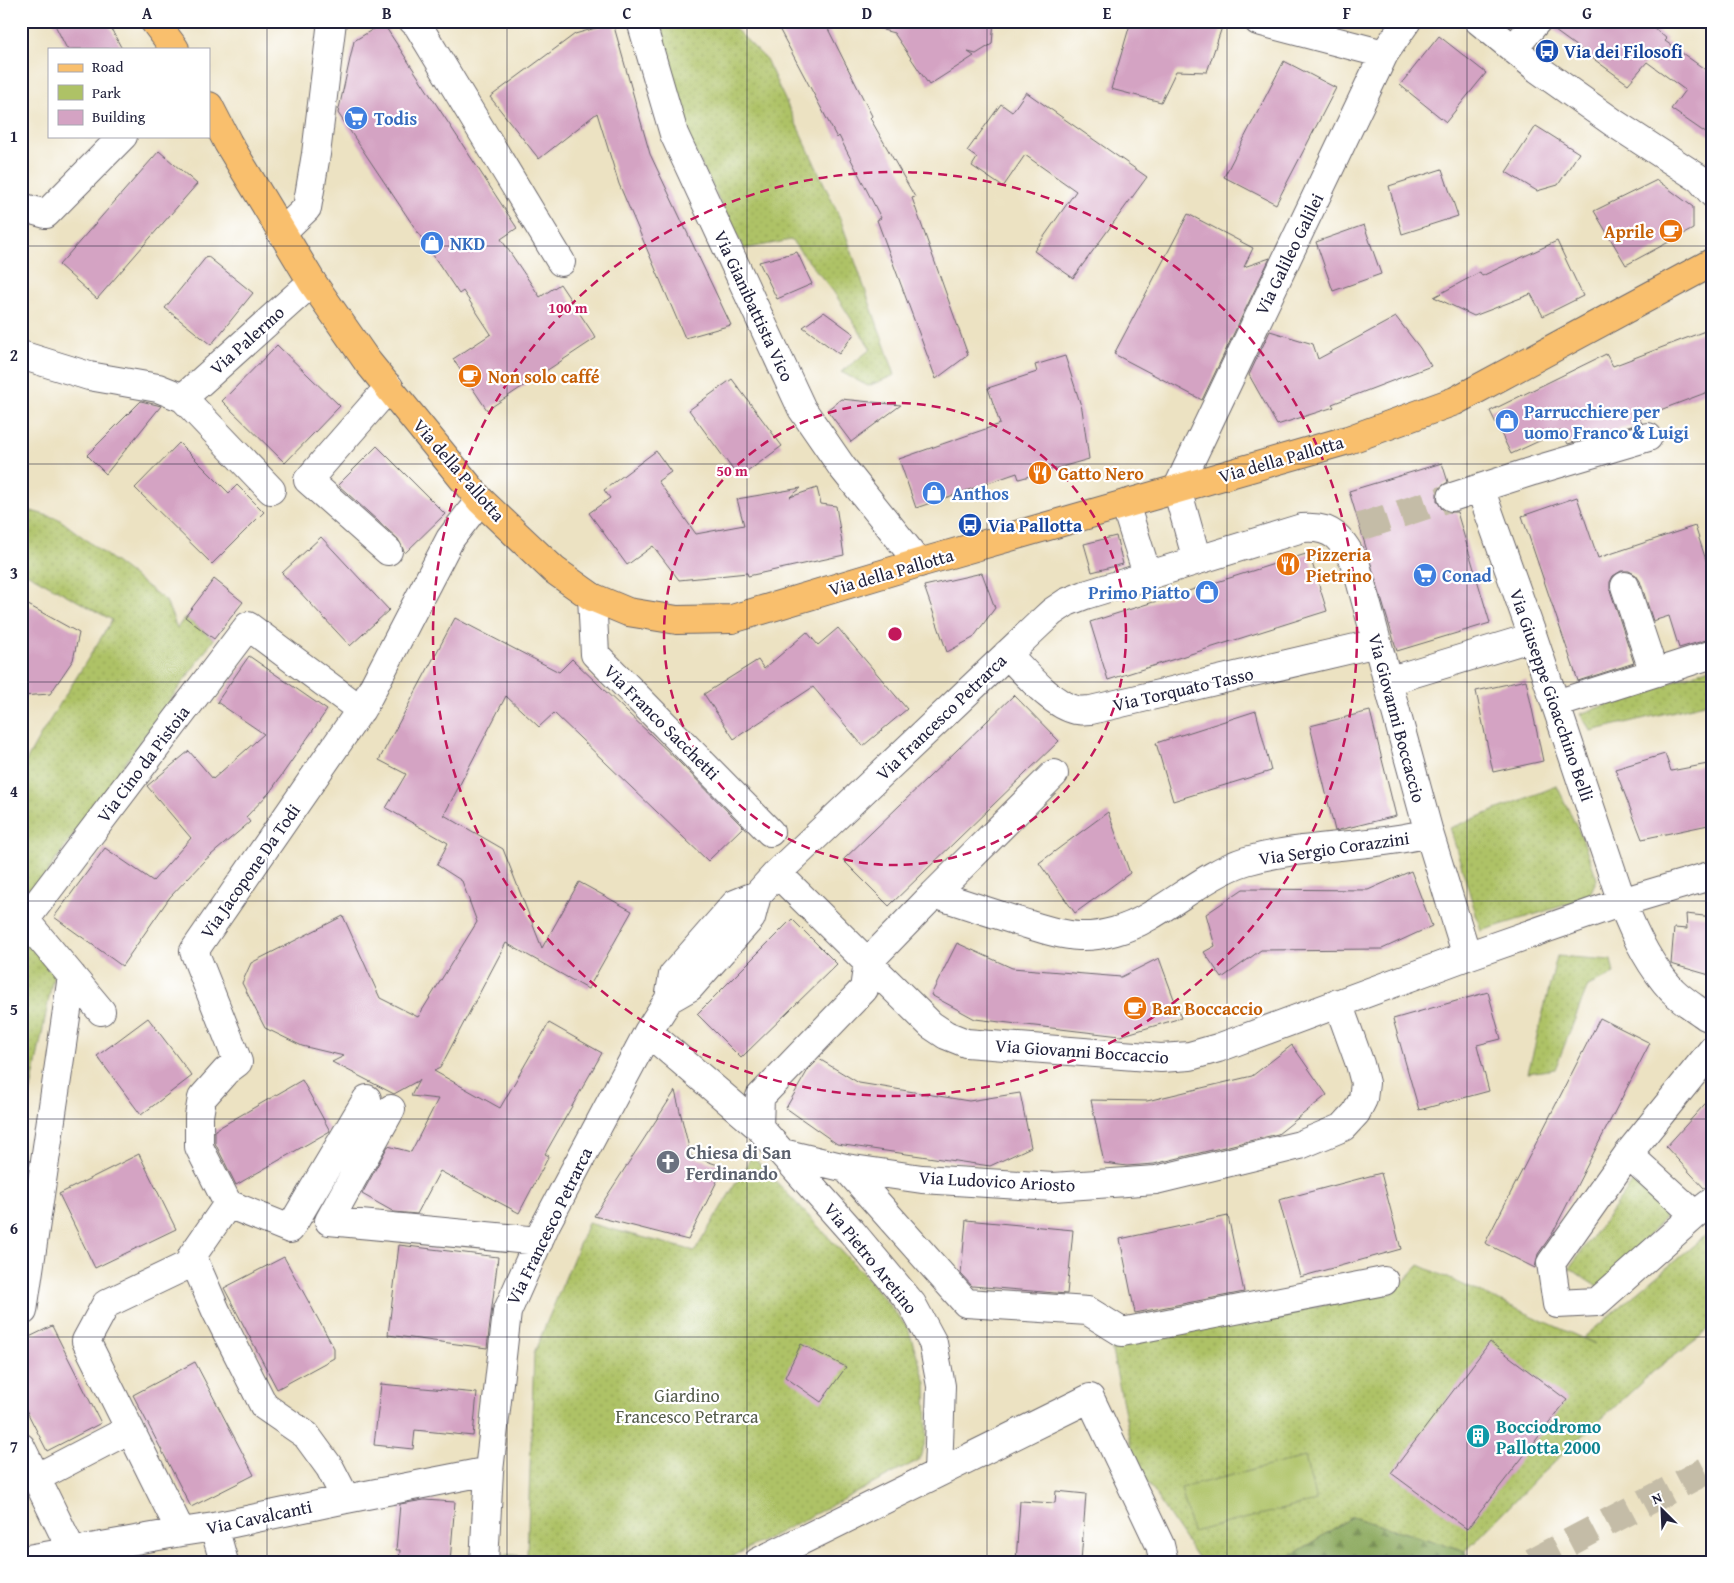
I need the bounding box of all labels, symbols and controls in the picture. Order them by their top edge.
text: A [142,1,153,25]
text: B [382,1,392,25]
text: C [622,1,632,25]
text: D [862,1,872,25]
text: E [1103,1,1112,25]
text: F [1343,1,1351,25]
text: G [1582,1,1592,25]
bus stop icon: Via dei Filosofi [1534,38,1560,64]
place label: Via dei Filosofi [1564,38,1683,65]
legend [48,48,210,138]
text: Road [92,56,123,77]
text: Park [92,82,121,103]
supermarket icon: Todis [343,105,369,131]
place label: Todis [374,105,417,132]
text: Building [92,106,146,127]
text: 1 [10,124,18,148]
street label: Via Galileo Galilei [1248,188,1330,320]
place label: Aprile [1604,218,1654,245]
cafe icon: Aprile [1658,218,1684,244]
street label: Via Gianibattista Vico [707,226,801,386]
shop icon: NKD [419,230,445,256]
place label: NKD [450,230,485,257]
text: 100 m [548,297,588,318]
street label: Via Palermo [204,299,290,381]
text: 2 [10,343,18,367]
cafe icon: Non solo caffé [457,363,483,389]
place label: Non solo caffé [488,363,600,390]
place label: Parrucchiere per uomo Franco & Luigi [1524,398,1689,446]
shop icon: Parrucchiere per uomo Franco & Luigi [1494,408,1520,434]
street label: Via della Pallotta [407,413,512,528]
street label: Via della Pallotta [1215,428,1347,490]
text: 50 m [716,460,748,481]
restaurant icon: Gatto Nero [1027,460,1053,486]
place label: Gatto Nero [1058,460,1144,487]
shop icon: Anthos [921,480,947,506]
place label: Anthos [952,480,1009,507]
bus stop icon: Via Pallotta [957,512,983,538]
place label: Via Pallotta [988,512,1083,539]
street label: Via della Pallotta [825,541,957,603]
place label: Pizzeria Pietrino [1306,541,1372,589]
restaurant icon: Pizzeria Pietrino [1275,551,1301,577]
text: 3 [10,561,18,585]
supermarket icon: Conad [1412,562,1438,588]
place label: Conad [1442,562,1493,589]
place label: Primo Piatto [1088,579,1190,606]
shop icon: Primo Piatto [1194,579,1220,605]
street label: Via Giuseppe Gioacchino Belli [1503,585,1601,805]
centre of rings [886,625,904,643]
street label: Via Giovanni Boccaccio [1361,630,1433,806]
street label: Via Francesco Petrarca [870,647,1013,787]
street label: Via Franco Sacchetti [598,658,726,786]
street label: Via Torquato Tasso [1110,660,1256,718]
street label: Via Cino da Pistoia [90,699,196,828]
text: 4 [10,779,18,803]
street label: Via Jacopone Da Todi [193,798,307,944]
street label: Via Sergio Corazzini [1257,824,1411,872]
cafe icon: Bar Boccaccio [1122,995,1148,1021]
place label: Bar Boccaccio [1152,995,1263,1022]
text: 5 [10,997,18,1021]
street label: Via Giovanni Boccaccio [994,1031,1170,1071]
place label: Chiesa di San Ferdinando [686,1139,792,1187]
street label: Via Francesco Petrarca [499,1142,599,1309]
church icon: Chiesa di San Ferdinando [655,1149,681,1175]
street label: Via Ludovico Ariosto [918,1163,1076,1199]
street label: Via Pietro Aretino [818,1197,924,1319]
text: 6 [10,1216,18,1240]
park label: Giardino Francesco Petrarca [615,1382,759,1430]
place label: Bocciodromo Pallotta 2000 [1496,1413,1602,1461]
building icon: Bocciodromo Pallotta 2000 [1465,1423,1491,1449]
text: 7 [10,1434,18,1458]
north arrow [1636,1486,1686,1536]
text: N [1648,1487,1666,1509]
street label: Via Cavalcanti [204,1493,314,1541]

